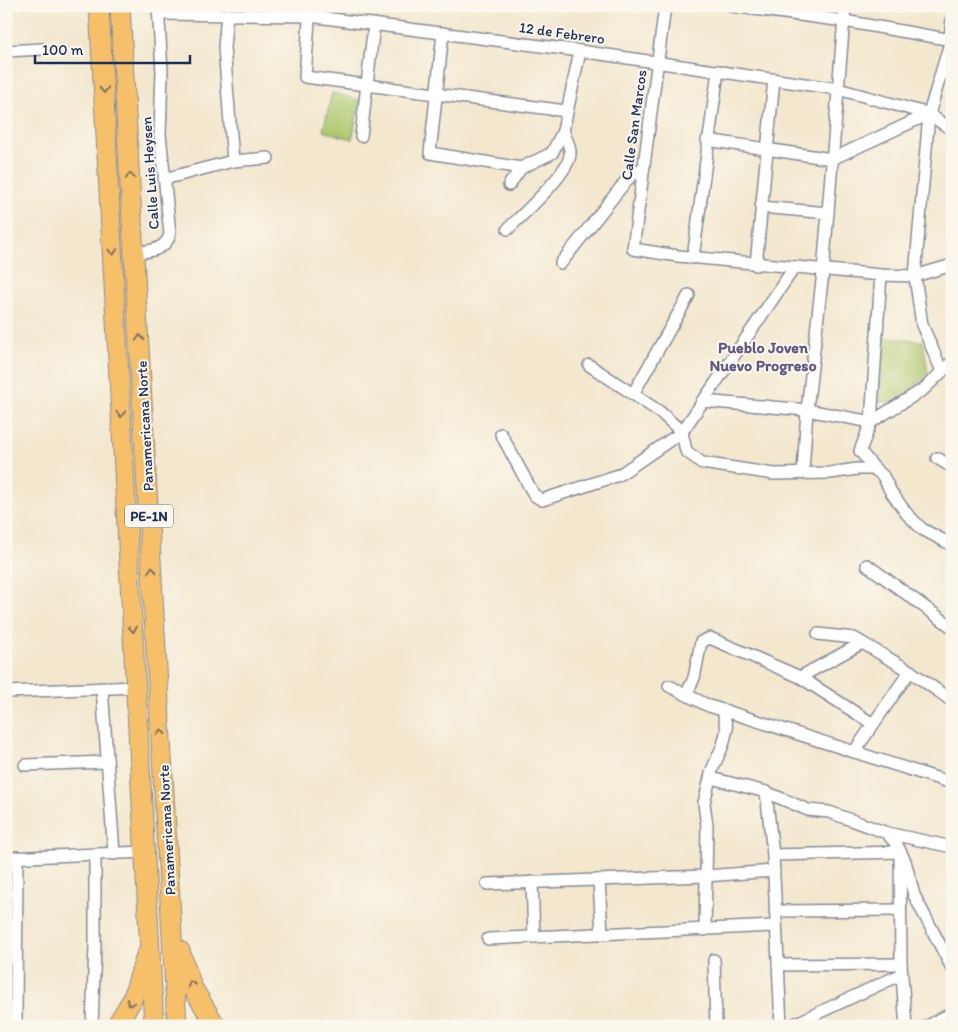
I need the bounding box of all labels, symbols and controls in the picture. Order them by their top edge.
street label: 12 de Febrero [518,18,606,48]
scale bar [35,32,190,64]
text: 100 m [42,41,84,59]
street label: Calle San Marcos [617,68,651,181]
one-way arrow [98,86,109,94]
street label: Calle Luis Heysen [137,115,163,230]
one-way arrow [125,172,136,180]
one-way arrow [107,248,118,256]
one-way arrow [134,334,145,342]
district label: Pueblo Joven Nuevo Progreso [709,338,817,376]
street label: Panamericana Norte [133,360,157,492]
one-way arrow [116,411,127,419]
road number: PE-1N [125,504,173,528]
one-way arrow [147,566,158,574]
one-way arrow [128,625,139,633]
one-way arrow [156,728,167,736]
street label: Panamericana Norte [155,764,179,896]
one-way arrow [187,980,197,988]
one-way arrow [125,998,136,1007]

